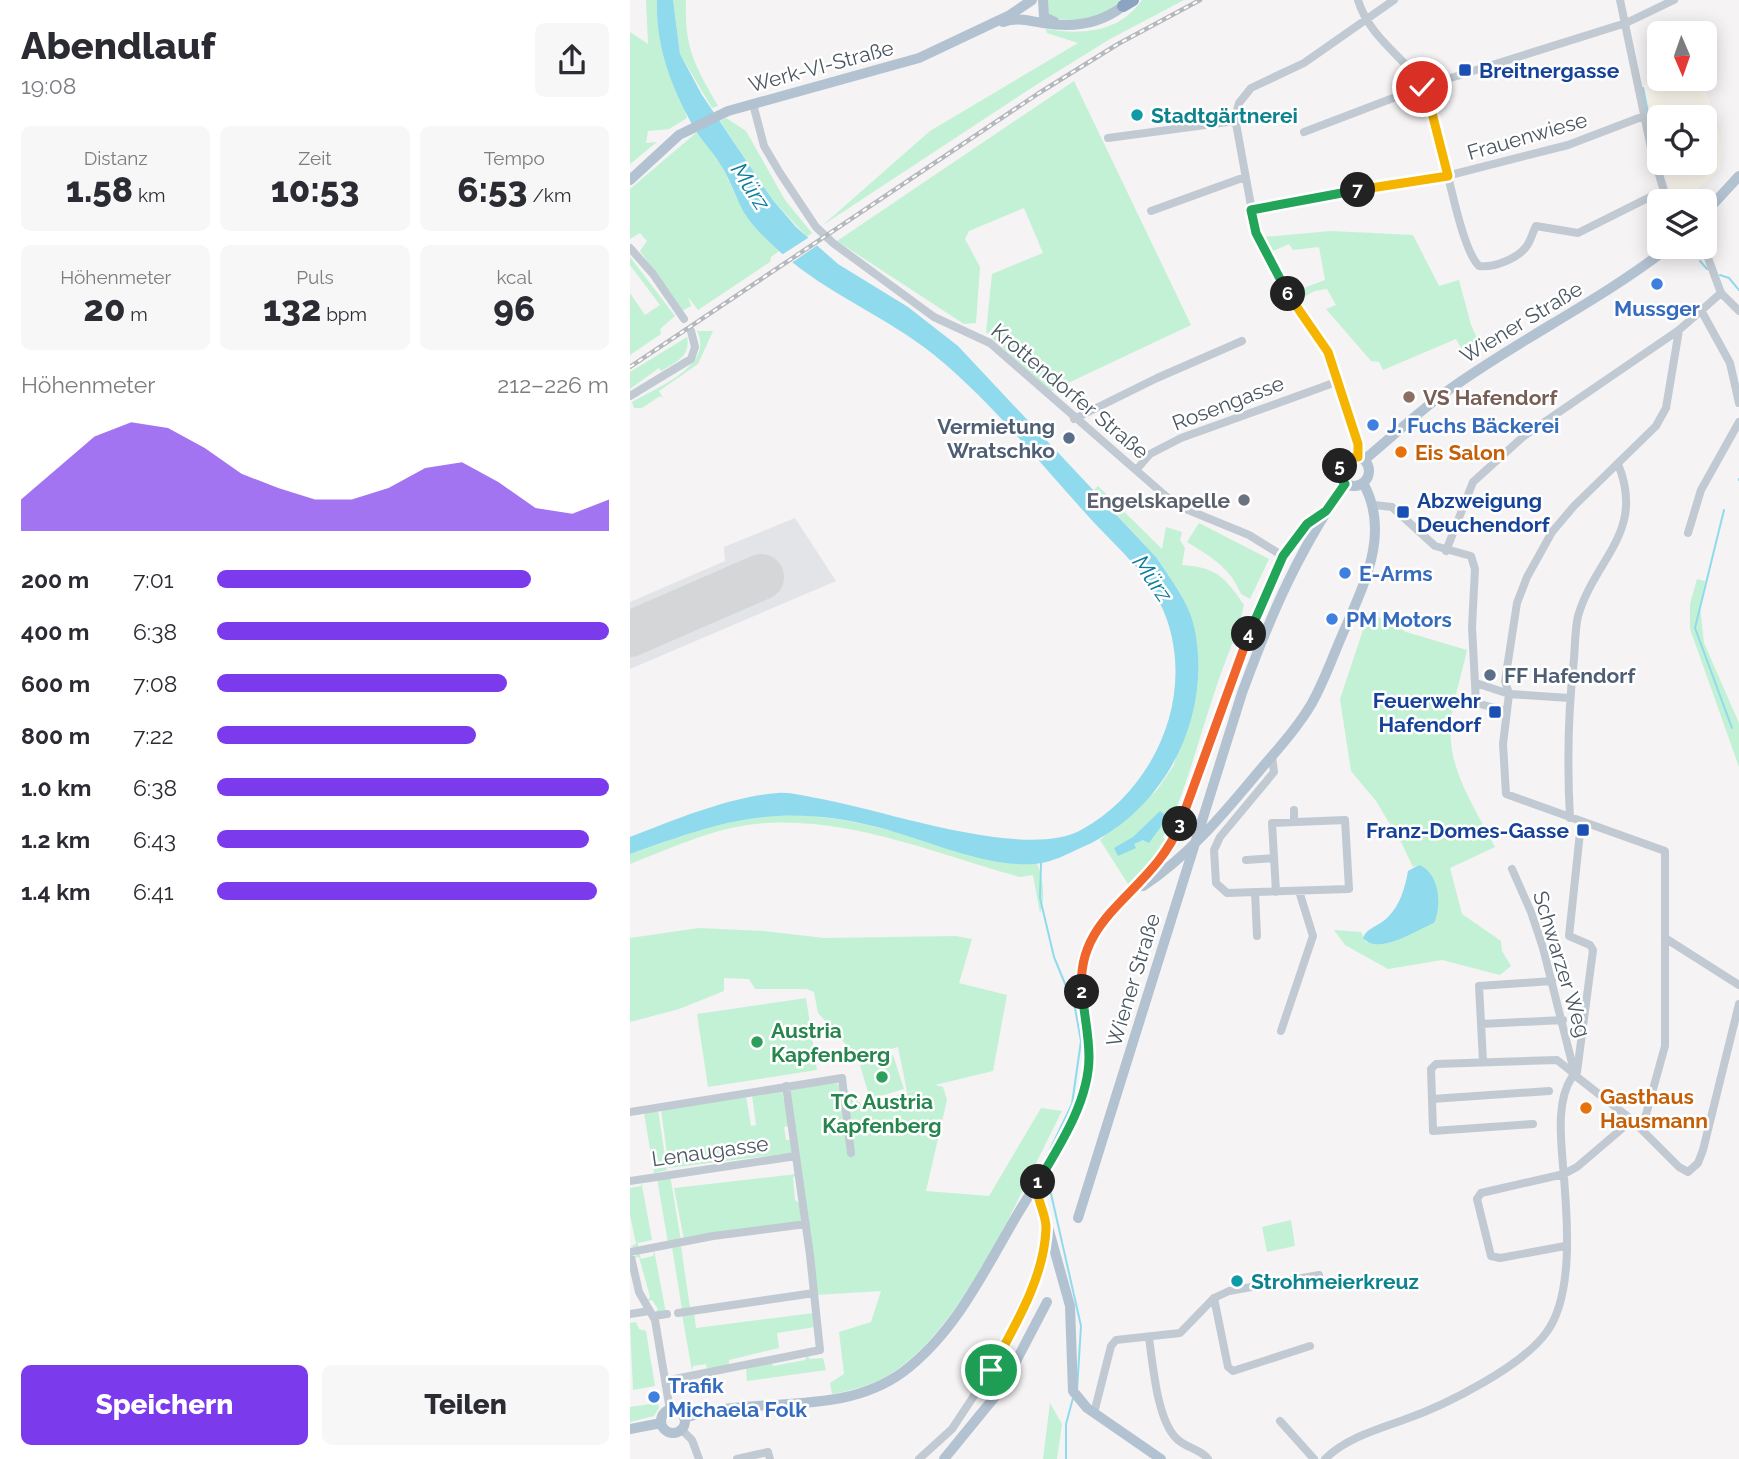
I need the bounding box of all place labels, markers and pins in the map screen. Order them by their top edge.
pin [1392,57,1452,117]
place label: Breitnergasse [1479,58,1620,83]
marker: Breitnergasse [1457,62,1473,78]
place label: Stadtgärtnerei [1151,103,1298,128]
marker: Stadtgärtnerei [1129,107,1145,123]
pin: 7 [1340,172,1376,208]
pin: 6 [1270,276,1306,312]
marker: Mussger [1649,276,1665,292]
place label: Mussger [1614,296,1700,321]
place label: VS Hafendorf [1423,385,1558,410]
marker: VS Hafendorf [1401,389,1417,405]
place label: J. Fuchs Bäckerei [1387,413,1559,438]
place label: Vermietung Wratschko [937,414,1055,463]
marker: J. Fuchs Bäckerei [1365,417,1381,433]
marker: Vermietung Wratschko [1061,430,1077,446]
place label: Eis Salon [1415,440,1505,465]
marker: Eis Salon [1393,444,1409,460]
pin: 5 [1322,448,1358,484]
place label: Engelskapelle [1086,488,1230,513]
place label: Abzweigung Deuchendorf [1417,488,1551,537]
marker: Engelskapelle [1236,492,1252,508]
marker: Abzweigung Deuchendorf [1395,504,1411,520]
place label: E-Arms [1359,561,1433,586]
marker: E-Arms [1337,565,1353,581]
place label: PM Motors [1346,607,1452,632]
marker: PM Motors [1324,611,1340,627]
pin: 4 [1232,616,1266,652]
place label: FF Hafendorf [1504,663,1636,688]
marker: FF Hafendorf [1482,667,1498,683]
place label: Feuerwehr Hafendorf [1373,688,1482,737]
marker: Feuerwehr Hafendorf [1487,704,1503,720]
pin: 3 [1162,806,1198,842]
place label: Franz-Domes-Gasse [1366,818,1569,843]
marker: Franz-Domes-Gasse [1575,822,1591,838]
pin: 2 [1064,974,1100,1010]
place label: Austria Kapfenberg [771,1018,890,1067]
marker: Austria Kapfenberg [749,1034,765,1050]
marker: TC Austria Kapfenberg [874,1069,890,1085]
place label: Gasthaus Hausmann [1600,1084,1708,1133]
place label: TC Austria Kapfenberg [822,1089,942,1138]
marker: Gasthaus Hausmann [1578,1100,1594,1116]
pin: 1 [1020,1164,1056,1200]
place label: Strohmeierkreuz [1251,1269,1419,1294]
marker: Strohmeierkreuz [1229,1273,1245,1289]
pin [961,1340,1021,1400]
place label: Trafik Michaela Folk [668,1373,807,1422]
marker: Trafik Michaela Folk [646,1389,662,1405]

